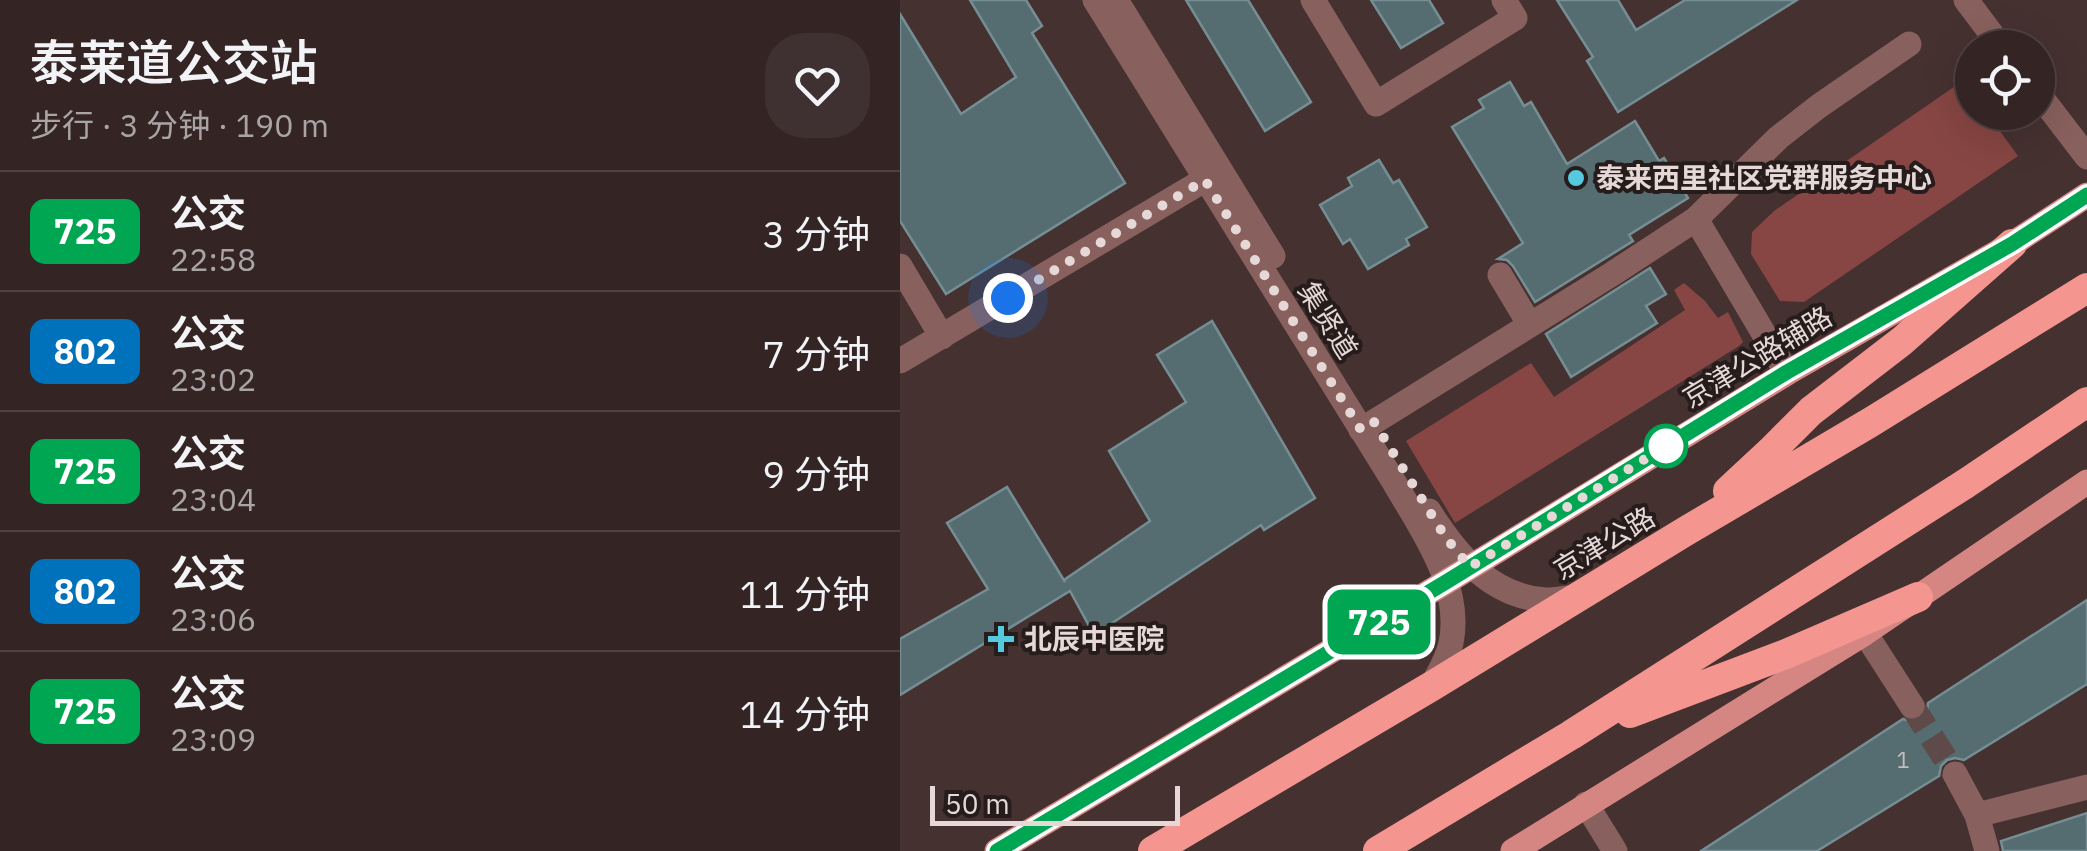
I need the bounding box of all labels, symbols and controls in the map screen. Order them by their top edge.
map controls [1955,30,2055,130]
button: locate [1955,30,2055,130]
text: 泰莱道公交站 [30,31,318,93]
button: heart [765,33,870,138]
text: 步行 · 3 分钟 · 190 m [30,104,329,146]
place label: 泰来西里社区党群服务中心 [1596,159,1932,196]
marker: 泰来西里社区党群服务中心 [1565,167,1587,189]
text: 公交 [170,188,246,237]
text: 725 [53,208,117,254]
text: 3 分钟 [762,209,870,258]
text: 22:58 [170,238,256,280]
your location [983,273,1033,323]
street label: 集贤道 [1290,274,1366,365]
street label: 京津公路辅路 [1675,297,1838,416]
text: 公交 [170,308,246,357]
text: 802 [53,328,117,374]
text: 7 分钟 [762,329,870,378]
text: 23:02 [170,358,256,400]
unlabelled marker [1645,425,1687,467]
text: 公交 [170,428,246,477]
text: 725 [53,448,117,494]
text: 9 分钟 [762,449,870,498]
text: 23:04 [170,478,256,520]
street label: 京津公路 [1546,498,1661,587]
text: 公交 [170,548,246,597]
text: 802 [53,568,117,614]
text: 11 分钟 [739,569,870,618]
line badge: 725 [1322,590,1436,654]
text: 23:06 [170,598,256,640]
text: 725 [1347,599,1411,645]
place label: 北辰中医院 [1024,620,1164,657]
marker: 北辰中医院 [988,626,1014,652]
text: 公交 [170,668,246,717]
text: 725 [53,688,117,734]
text: 14 分钟 [739,689,870,738]
text: 23:09 [170,718,256,760]
house number: 1 [1896,745,1910,774]
scale bar [930,781,1180,826]
text: 50 m [945,785,1010,822]

